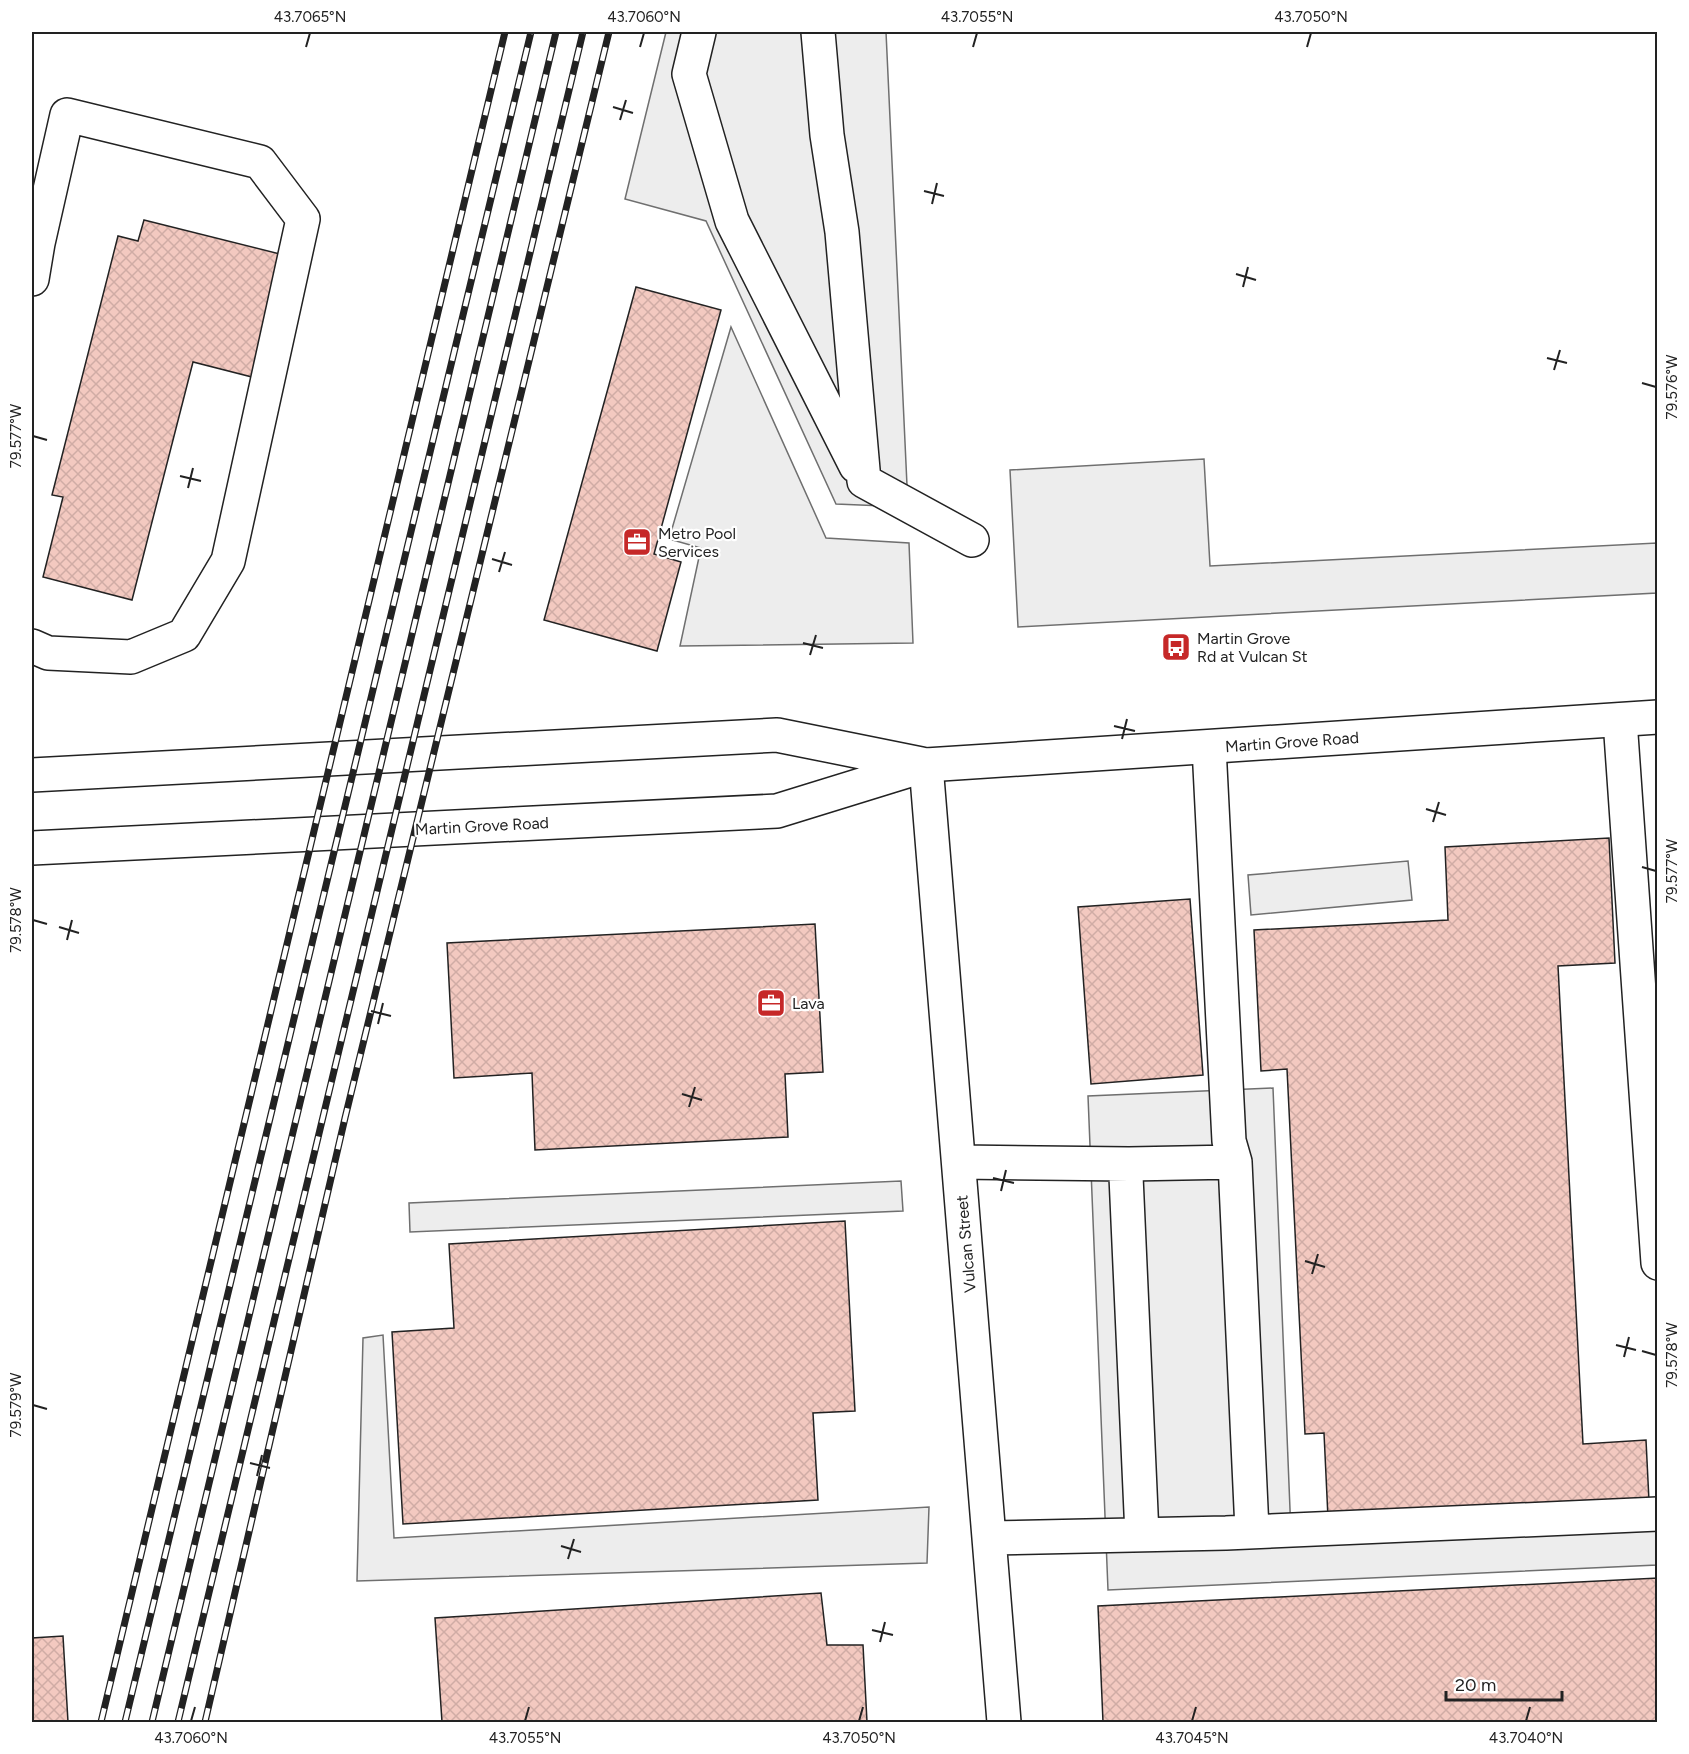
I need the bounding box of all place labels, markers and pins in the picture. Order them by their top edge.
place label: Metro Pool Services [658,524,736,561]
office icon: Metro Pool Services [621,526,653,558]
place label: Martin Grove Rd at Vulcan St [1197,629,1308,666]
bus stop icon: Martin Grove Rd at Vulcan St [1160,631,1192,663]
office icon: Lava [755,987,787,1019]
place label: Lava [792,994,825,1013]

